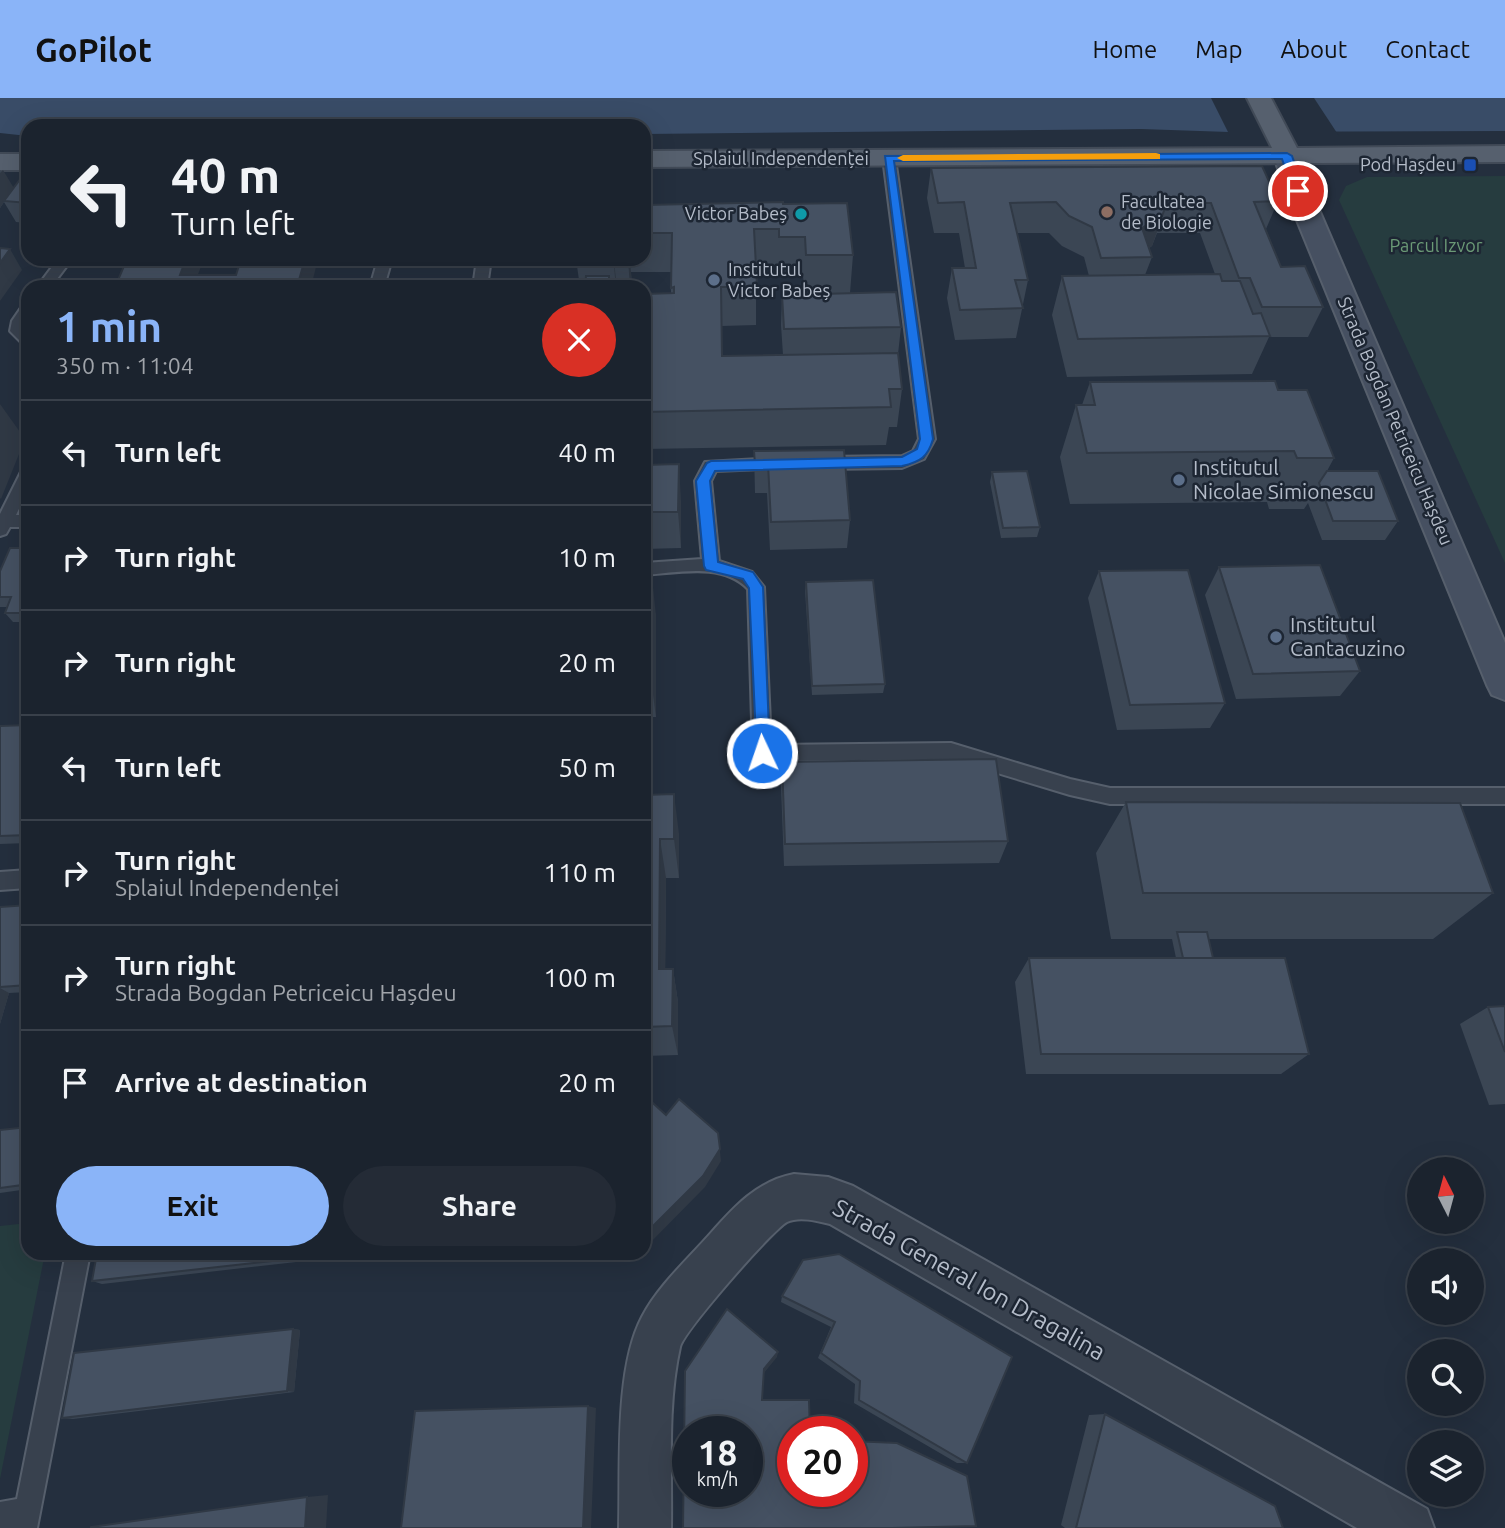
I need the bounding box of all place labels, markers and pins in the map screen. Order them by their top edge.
place label: Pod Hașdeu [1360,154,1456,174]
marker: Pod Hașdeu [1462,157,1478,173]
pin [1268,161,1328,221]
place label: Facultatea de Biologie [1121,191,1212,232]
place label: Victor Babeș [685,203,787,223]
marker: Facultatea de Biologie [1099,204,1115,220]
marker: Victor Babeș [793,206,809,222]
place label: Institutul Victor Babeș [728,259,830,300]
marker: Institutul Victor Babeș [706,272,722,288]
place label: Institutul Nicolae Simionescu [1193,455,1374,503]
marker: Institutul Nicolae Simionescu [1171,472,1187,488]
place label: Institutul Cantacuzino [1290,612,1405,660]
marker: Institutul Cantacuzino [1268,629,1284,645]

